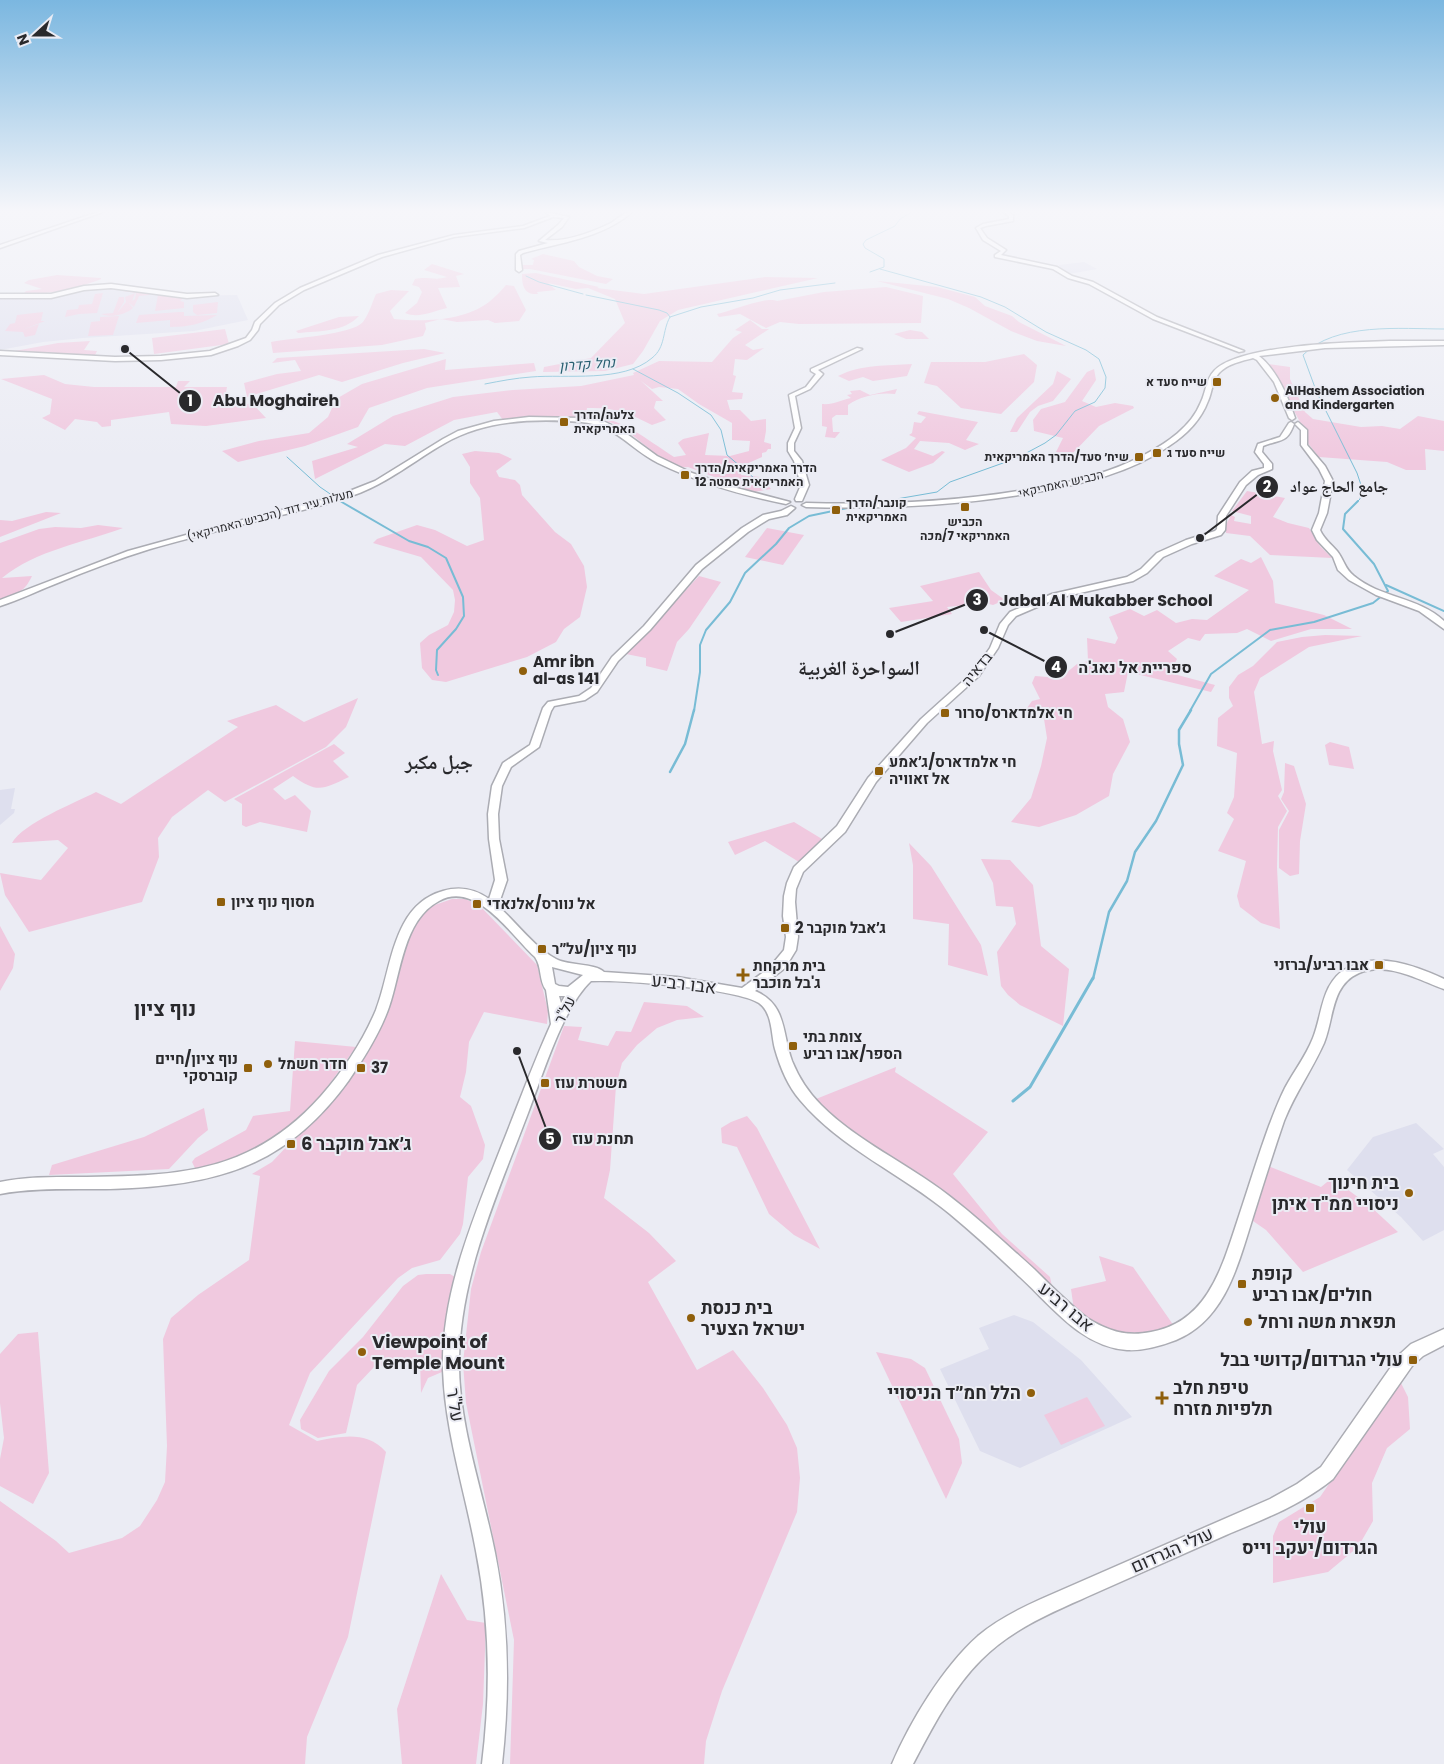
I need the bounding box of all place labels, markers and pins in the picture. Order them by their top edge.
place label: שייח סעד א [1146,373,1207,390]
marker: שייח סעד א [1211,376,1223,388]
place label: AlHashem Association and Kindergarten [1285,382,1425,413]
callout: Abu Moghaireh [177,385,349,416]
marker: AlHashem Association and Kindergarten [1269,392,1281,404]
place label: צלעה/הדרך האמריקאית [574,406,635,437]
marker: צלעה/הדרך האמריקאית [558,416,570,428]
place label: שייח סעד ג [1167,444,1225,461]
marker: שייח סעד ג [1151,447,1163,459]
place label: שיח׳ סעד/הדרך האמריקאית [984,448,1129,465]
marker: שיח׳ סעד/הדרך האמריקאית [1133,451,1145,463]
place label: הדרך האמריקאית/הדרך האמריקאית סמטה 12 [695,459,817,490]
marker: הדרך האמריקאית/הדרך האמריקאית סמטה 12 [679,469,691,481]
callout: جامع الحاج عواد [1255,471,1398,502]
place label: קונבר/הדרך האמריקאית [846,494,907,525]
marker: הכביש האמריקאי 7/מכה [959,501,971,513]
marker: קונבר/הדרך האמריקאית [830,504,842,516]
place label: הכביש האמריקאי 7/מכה [920,513,1010,544]
callout: Jabal Al Mukabber School [964,585,1222,616]
place label: Amr ibn al-as 141 [533,651,599,689]
callout: ספריית אל נאג'ה [1043,652,1202,683]
marker: Amr ibn al-as 141 [517,665,529,677]
place label: חי אלמדארס/סרור [955,702,1073,723]
marker: חי אלמדארס/סרור [939,707,951,719]
place label: חי אלמדארס/ג׳אמע אל זאוויה [889,751,1016,789]
marker: חי אלמדארס/ג׳אמע אל זאוויה [873,765,885,777]
place label: מסוף נוף ציון [231,891,315,912]
place label: אל נוורס/אלנאדי [487,893,595,914]
marker: מסוף נוף ציון [215,896,227,908]
marker: אל נוורס/אלנאדי [471,898,483,910]
place label: ג׳אבל מוקבר 2 [795,917,886,938]
marker: ג׳אבל מוקבר 2 [779,922,791,934]
place label: נוף ציון/על״ר [552,938,637,959]
marker: נוף ציון/על״ר [536,943,548,955]
place label: אבו רביע/ברזני [1274,954,1369,975]
place label: בית מרקחת ג'בל מוכבר [753,955,825,993]
marker: אבו רביע/ברזני [1373,959,1385,971]
marker: בית מרקחת ג'בל מוכבר [737,969,749,981]
place label: צומת בתי הספר/אבו רביע [803,1026,902,1064]
marker: צומת בתי הספר/אבו רביע [787,1040,799,1052]
place label: נוף ציון/חיים קוברסקי [155,1048,238,1086]
place label: חדר חשמל [278,1053,347,1074]
place label: 37 [371,1057,388,1078]
marker: חדר חשמל [262,1058,274,1070]
marker: נוף ציון/חיים קוברסקי [242,1062,254,1074]
marker: 37 [355,1062,367,1074]
place label: משטרת עוז [555,1072,628,1093]
marker: משטרת עוז [539,1077,551,1089]
callout: תחנת עוז [537,1123,644,1154]
place label: ג׳אבל מוקבר 6 [301,1131,412,1156]
marker: ג׳אבל מוקבר 6 [285,1138,297,1150]
place label: בית חינוך ניסויי ממ"ד איתן [1272,1170,1399,1216]
marker: בית חינוך ניסויי ממ"ד איתן [1403,1187,1415,1199]
place label: קופת חולים/אבו רביע [1252,1261,1372,1307]
marker: קופת חולים/אבו רביע [1236,1278,1248,1290]
place label: בית כנסת ישראל הצעיר [701,1295,805,1341]
place label: תפארת משה ורחל [1258,1309,1396,1334]
marker: בית כנסת ישראל הצעיר [685,1312,697,1324]
marker: תפארת משה ורחל [1242,1316,1254,1328]
place label: Viewpoint of Temple Mount [372,1329,505,1375]
marker: Viewpoint of Temple Mount [356,1346,368,1358]
place label: עולי הגרדום/קדושי בבל [1220,1347,1403,1372]
marker: עולי הגרדום/קדושי בבל [1407,1354,1419,1366]
place label: טיפת חלב תלפיות מזרח [1173,1375,1273,1421]
place label: הלל חמ״ד הניסויי [887,1380,1021,1405]
marker: הלל חמ״ד הניסויי [1025,1387,1037,1399]
marker: טיפת חלב תלפיות מזרח [1155,1391,1169,1405]
marker: עולי הגרדום/יעקב וייס [1304,1502,1316,1514]
place label: עולי הגרדום/יעקב וייס [1242,1514,1378,1560]

